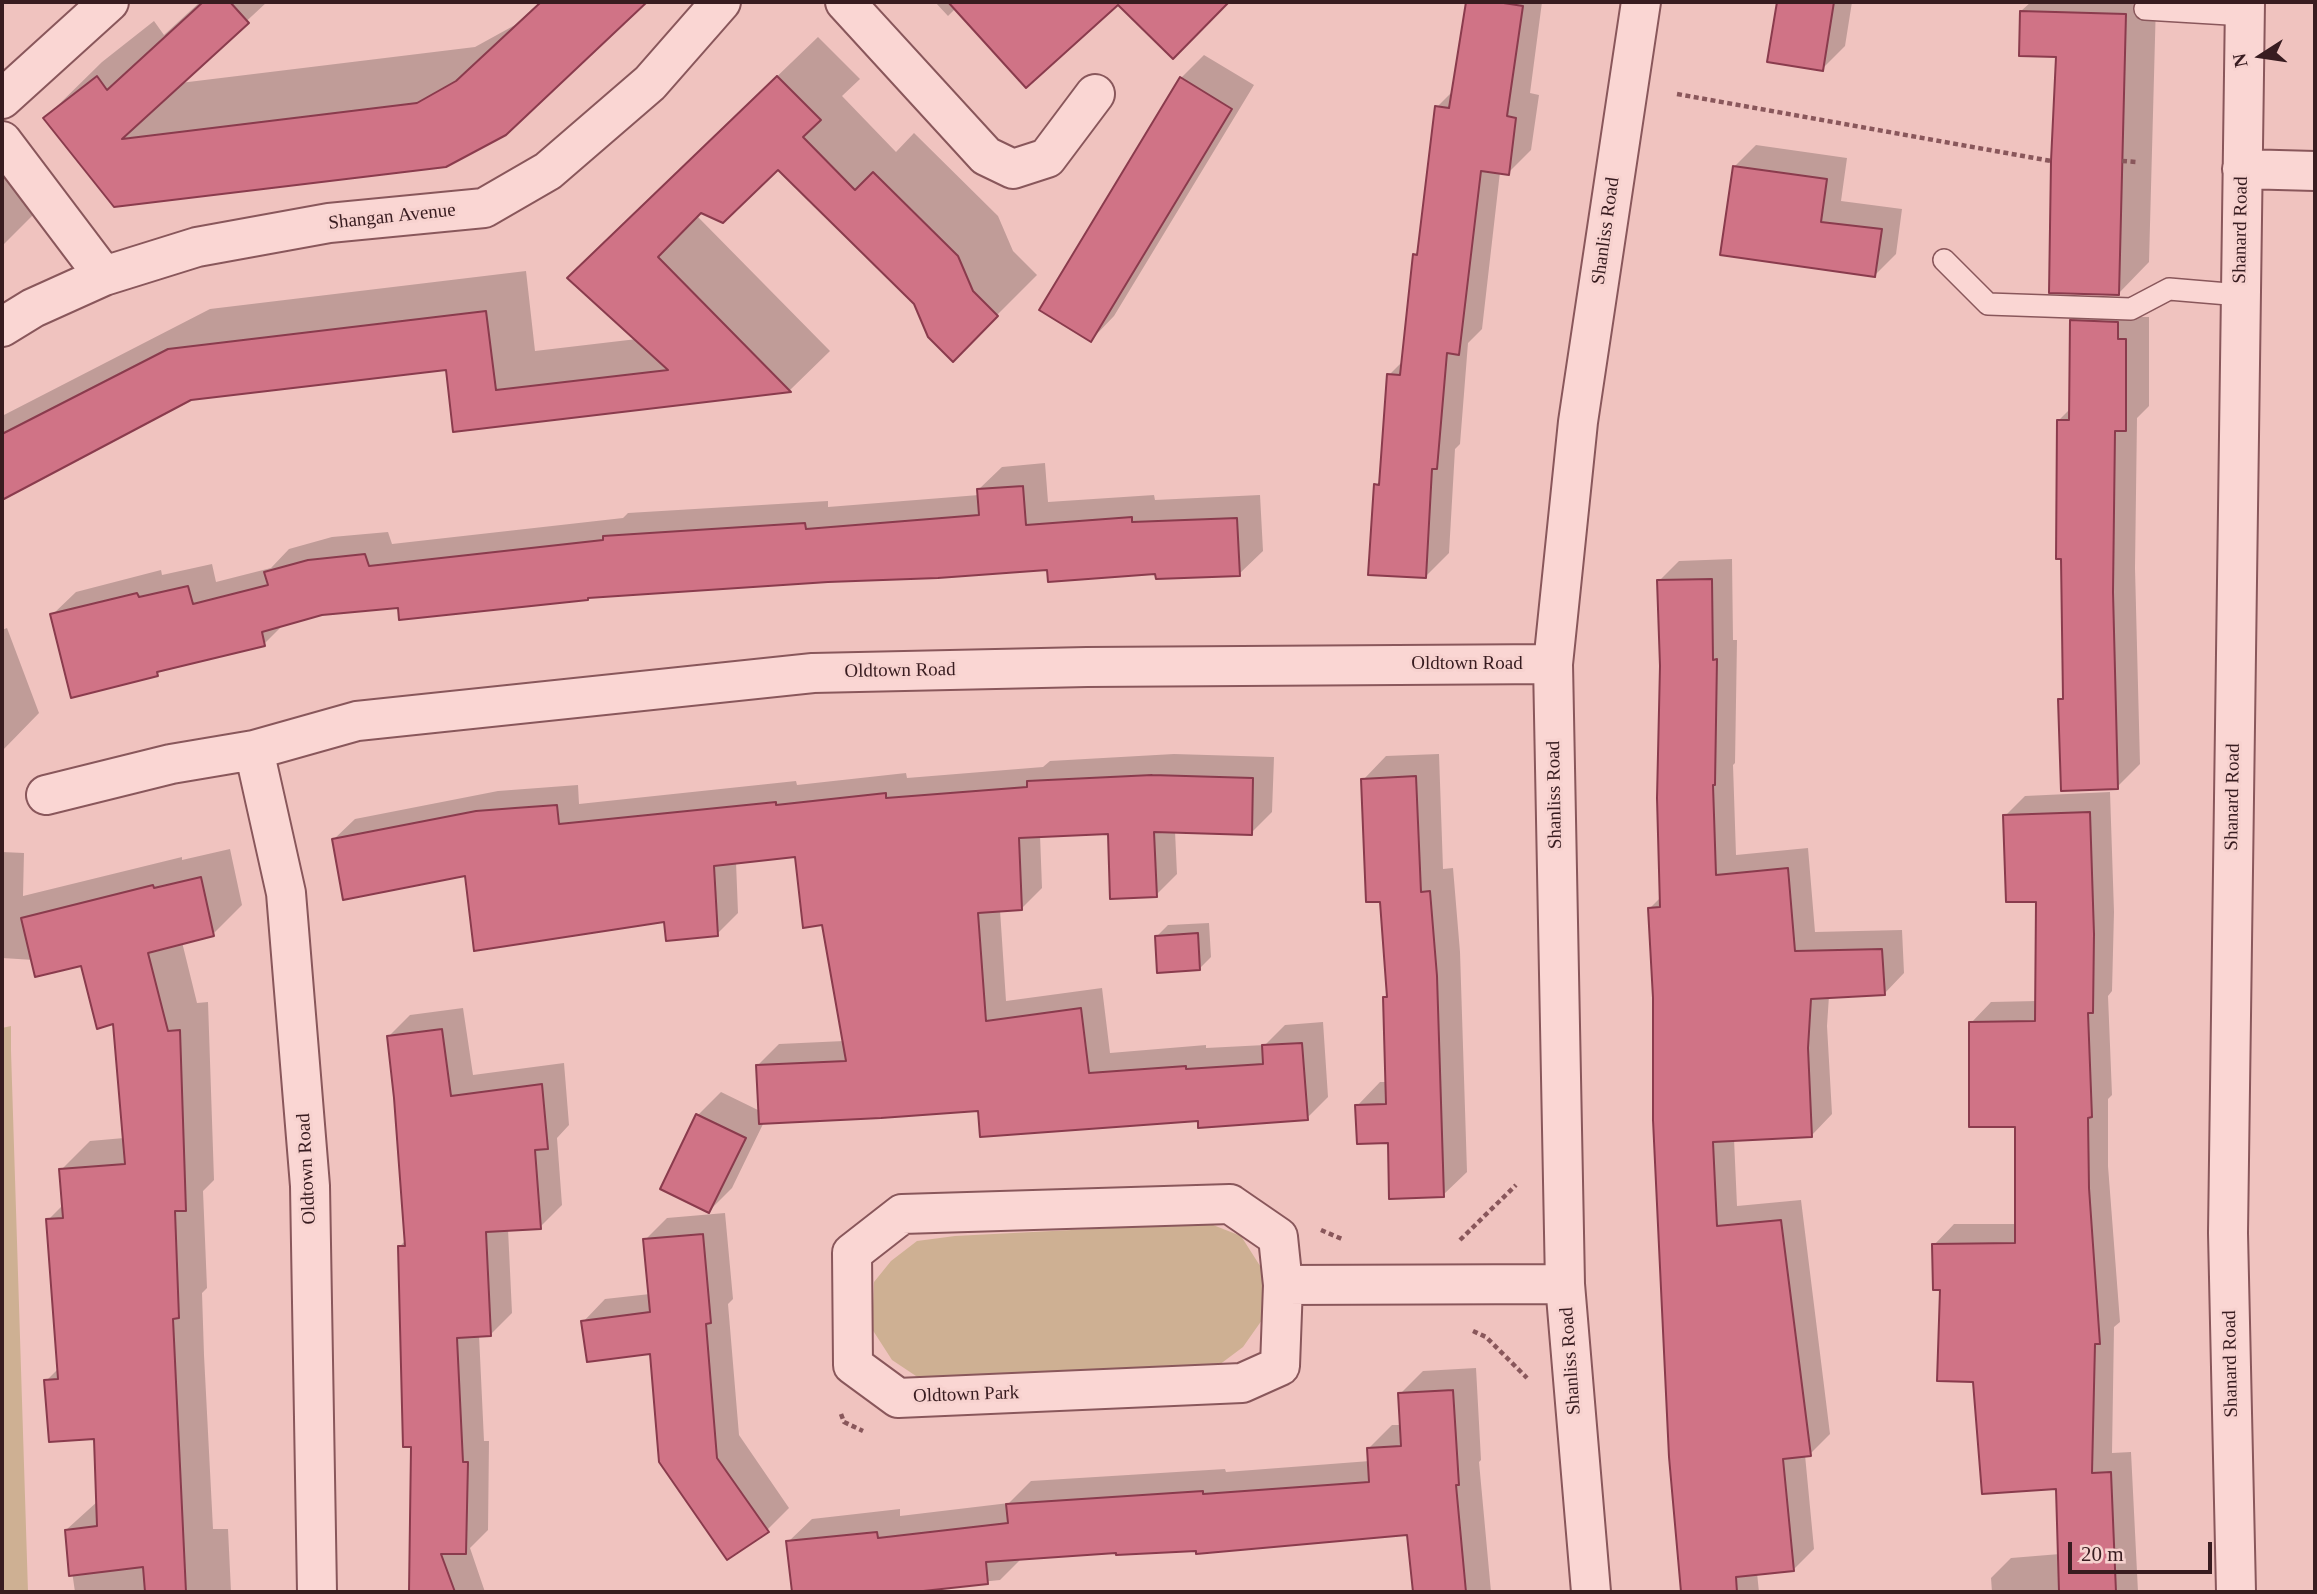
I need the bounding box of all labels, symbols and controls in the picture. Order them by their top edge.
north arrow [2226,21,2296,91]
text: N [2228,52,2252,69]
street label: Shanliss Road [1587,176,1625,286]
street label: Shanard Road [2229,176,2253,284]
street label: Shangan Avenue [327,199,457,235]
street label: Oldtown Road [1411,653,1523,675]
street label: Oldtown Road [844,659,956,683]
street label: Shanliss Road [1543,741,1567,849]
street label: Shanard Road [2221,743,2245,851]
street label: Oldtown Road [293,1113,321,1225]
street label: Shanliss Road [1556,1306,1586,1416]
street label: Shanard Road [2219,1310,2243,1418]
street label: Oldtown Park [913,1382,1019,1408]
scale bar [2072,1528,2216,1572]
text: 20 m [2081,1542,2124,1566]

